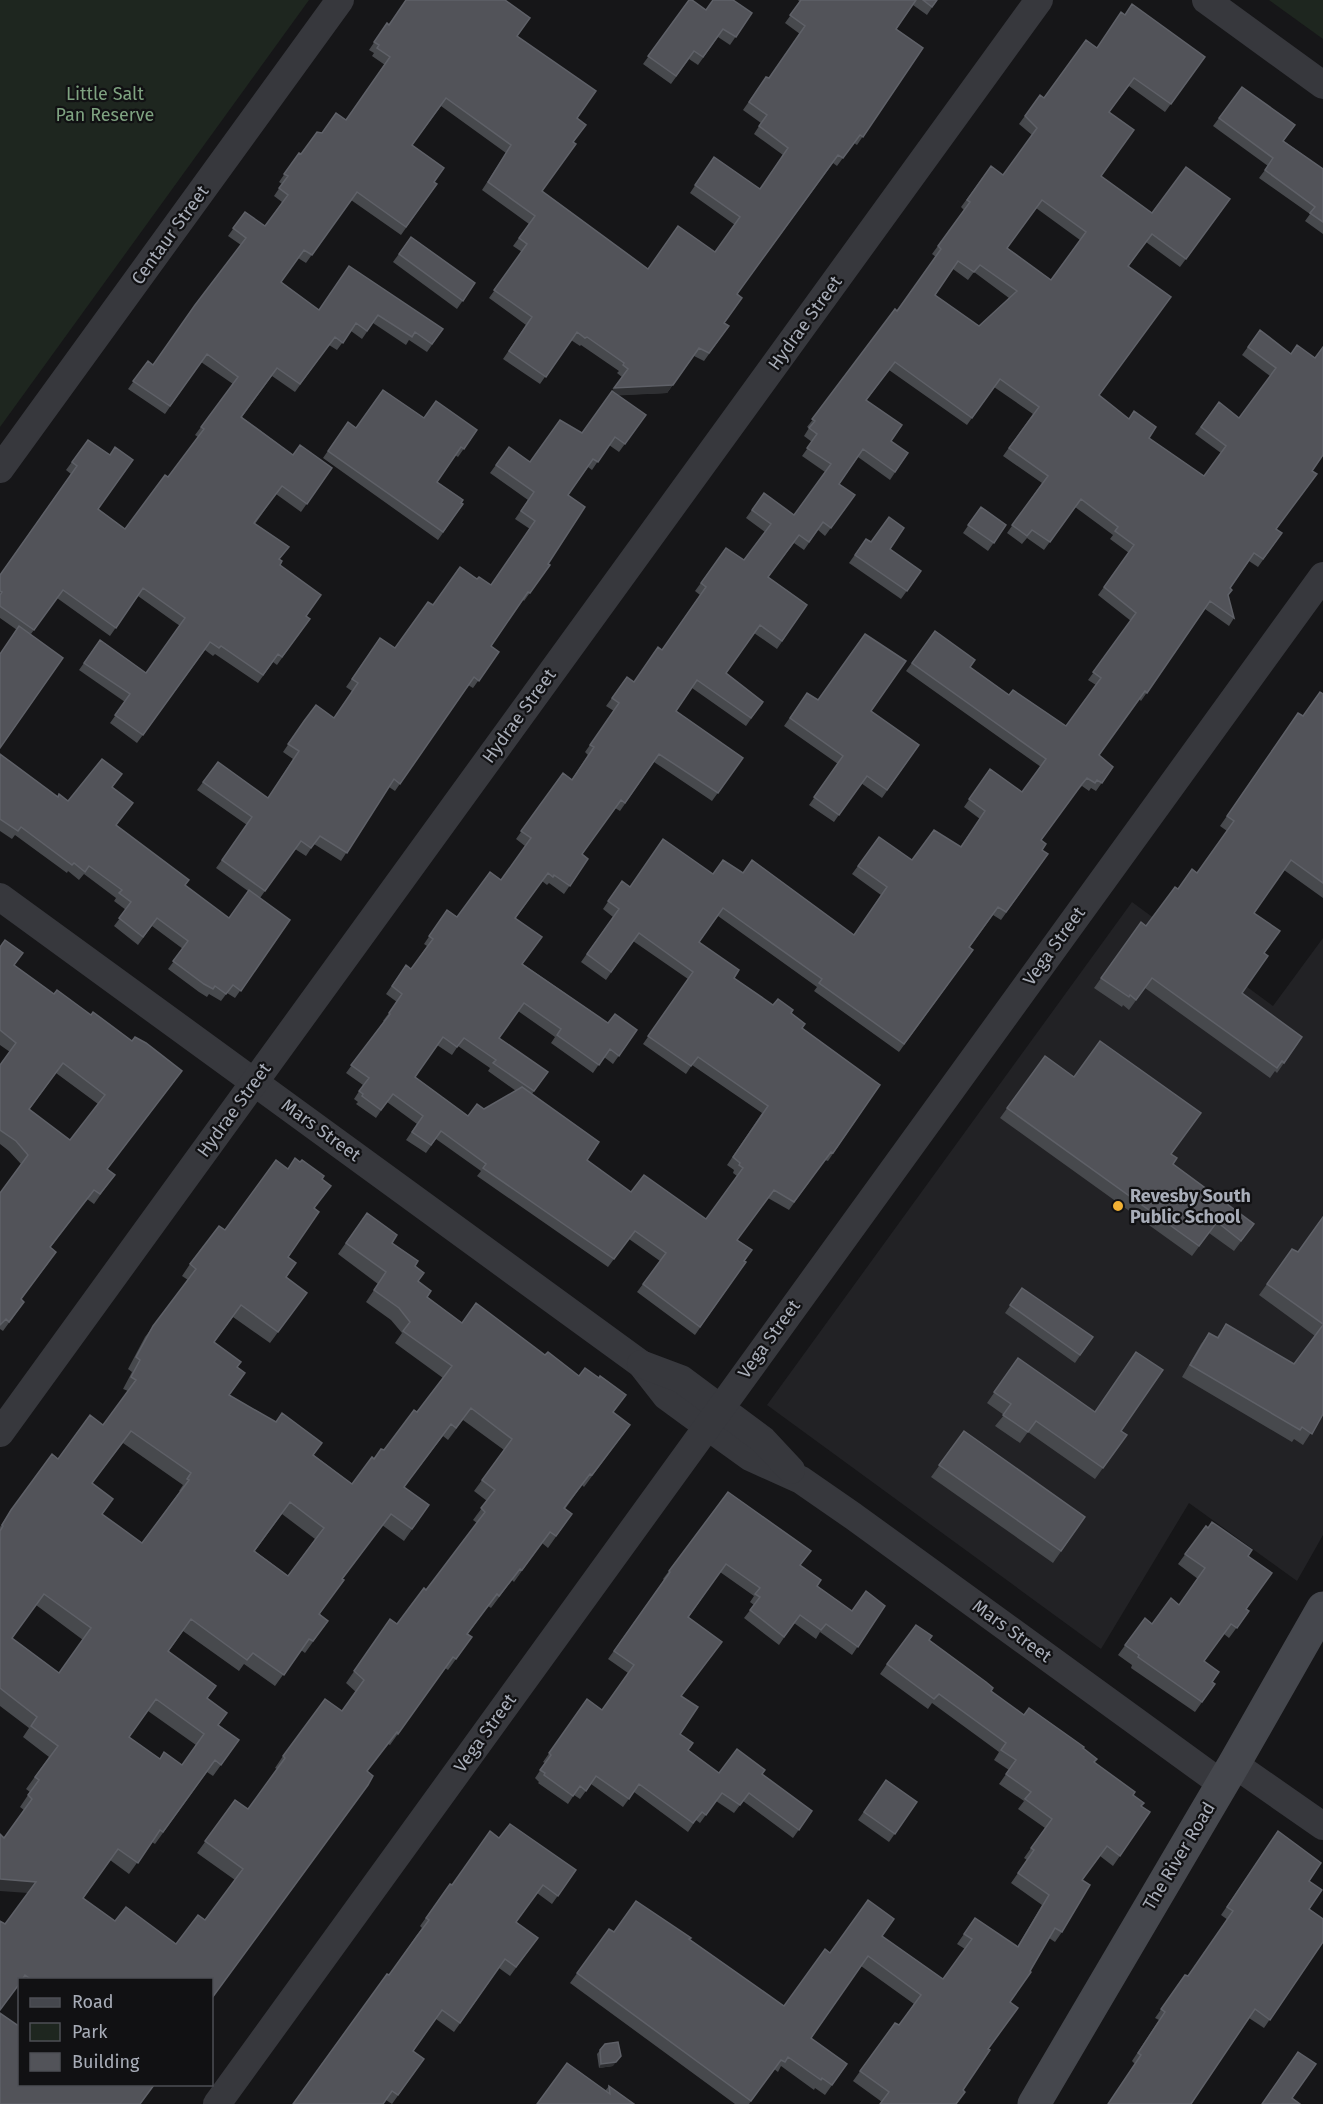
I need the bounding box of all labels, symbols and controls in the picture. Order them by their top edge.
park label: Little Salt Pan Reserve [56,83,154,126]
street label: Centaur Street [127,181,214,289]
street label: Hydrae Street [763,271,847,374]
street label: Hydrae Street [477,664,561,767]
street label: Vega Street [1018,902,1090,990]
street label: Hydrae Street [192,1058,276,1161]
street label: Mars Street [277,1094,365,1166]
place label: Revesby South Public School [1130,1185,1251,1228]
marker: Revesby South Public School [1111,1199,1125,1213]
street label: Vega Street [733,1295,805,1383]
street label: Mars Street [968,1595,1056,1667]
street label: Vega Street [449,1689,521,1777]
street label: The River Road [1138,1798,1220,1914]
legend [18,1978,213,2086]
text: Road [72,1991,114,2013]
text: Park [72,2021,108,2043]
text: Building [72,2051,140,2073]

